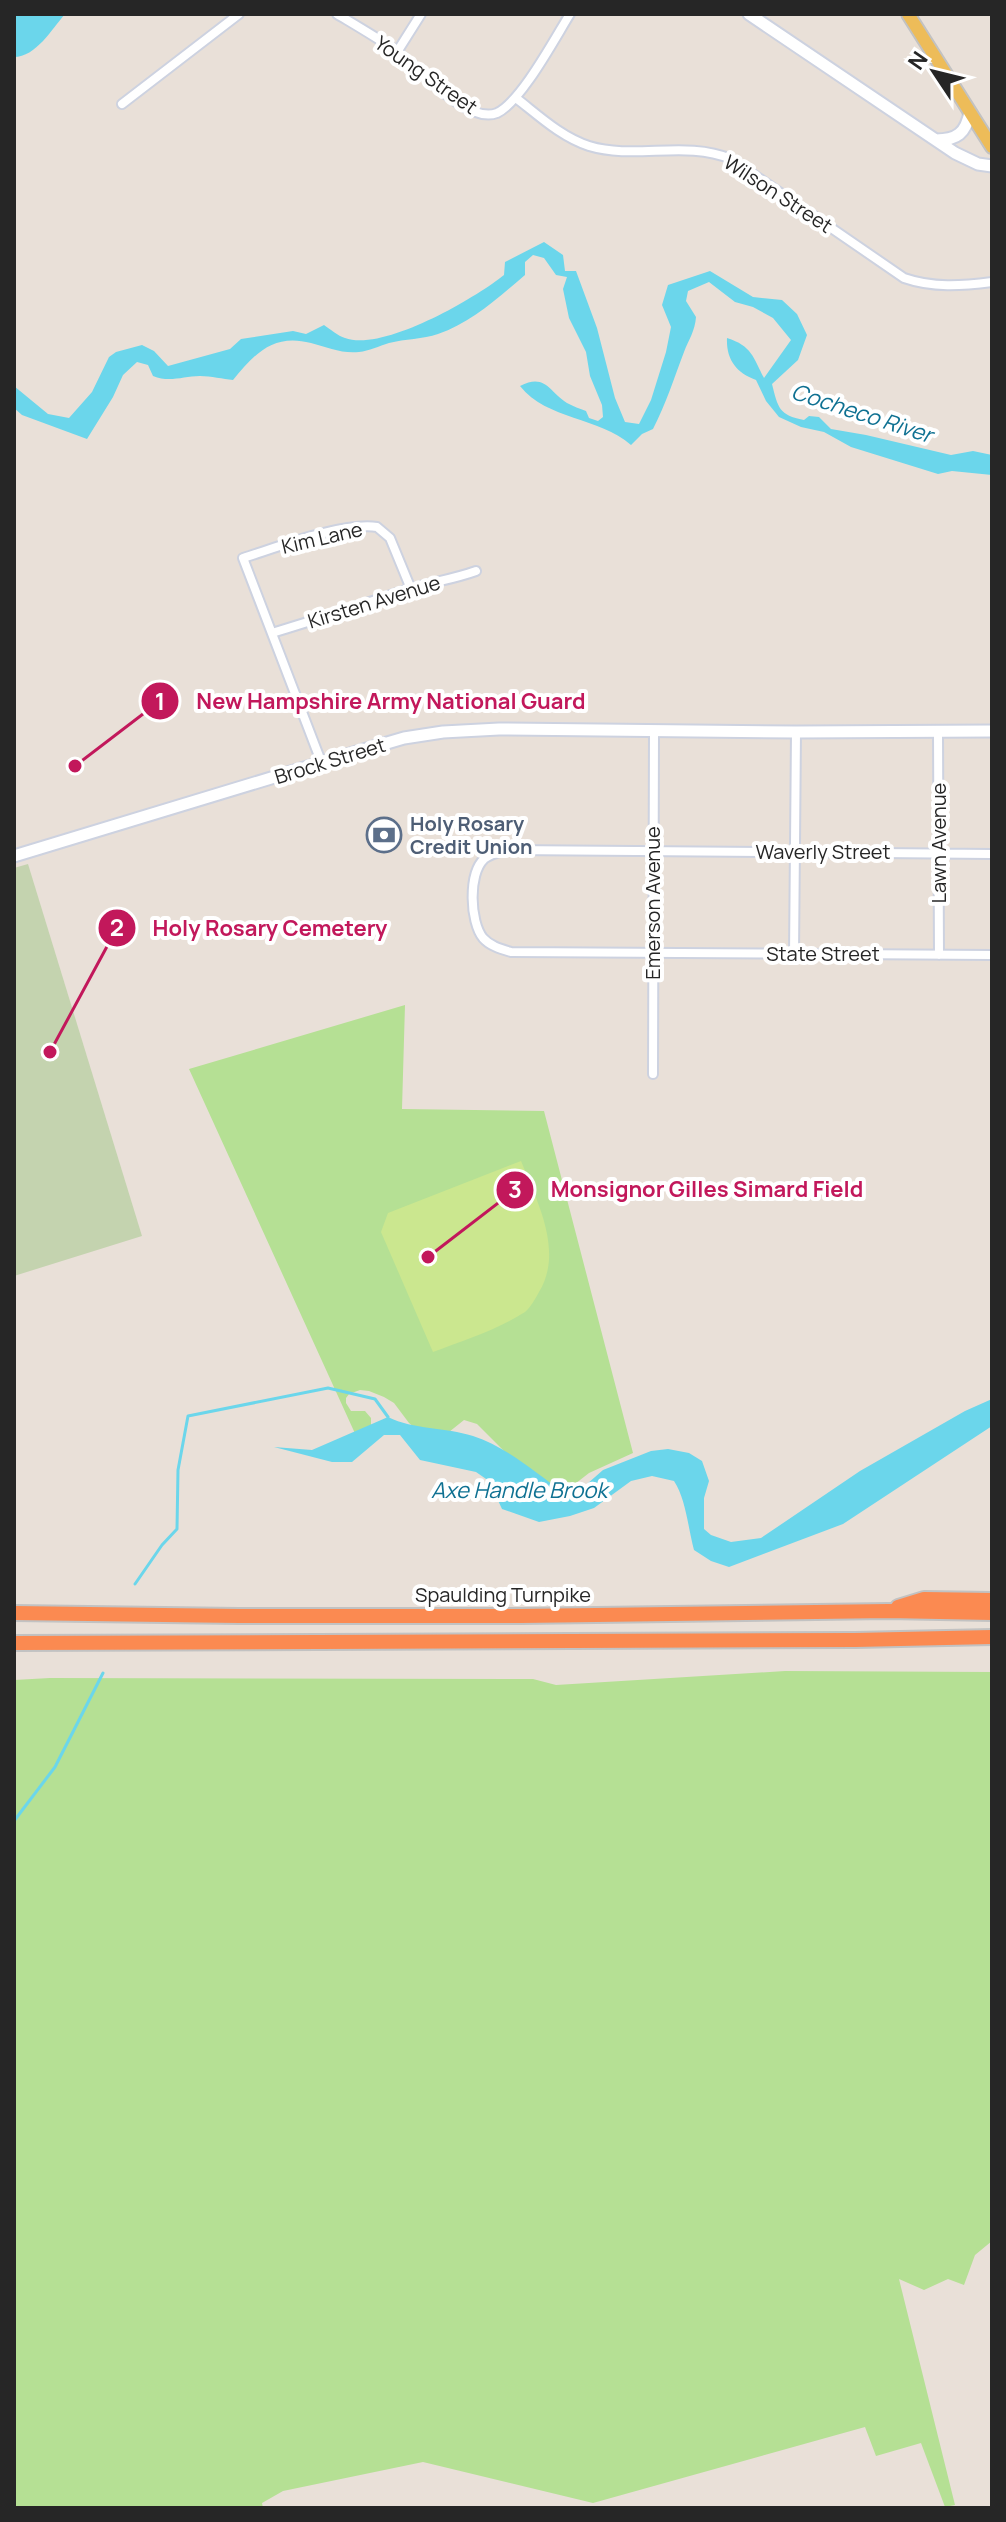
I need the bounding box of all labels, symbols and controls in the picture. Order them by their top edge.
street label: Young Street [370,29,483,120]
north arrow [894,32,974,112]
text: N [901,45,934,76]
street label: Wilson Street [719,148,838,239]
water label: Cocheco River [788,376,939,451]
street label: Kim Lane [279,515,365,560]
street label: Kirsten Avenue [304,569,443,634]
callout: New Hampshire Army National Guard [140,678,601,724]
text: 1 [155,684,165,717]
text: New Hampshire Army National Guard [196,686,586,716]
street label: Brock Street [271,731,389,790]
street label: Lawn Avenue [925,783,952,903]
place label: Holy Rosary Credit Union [410,810,533,860]
bank icon: Holy Rosary Credit Union [365,816,403,854]
street label: Emerson Avenue [639,826,666,980]
street label: Waverly Street [755,838,891,865]
callout: Holy Rosary Cemetery [97,905,404,951]
text: 2 [110,910,124,943]
text: Holy Rosary Cemetery [153,913,388,943]
street label: State Street [766,940,880,967]
callout: Monsignor Gilles Simard Field [495,1167,880,1213]
text: 3 [508,1172,522,1205]
text: Monsignor Gilles Simard Field [551,1174,863,1204]
water label: Axe Handle Brook [431,1475,610,1505]
street label: Spaulding Turnpike [415,1581,591,1608]

